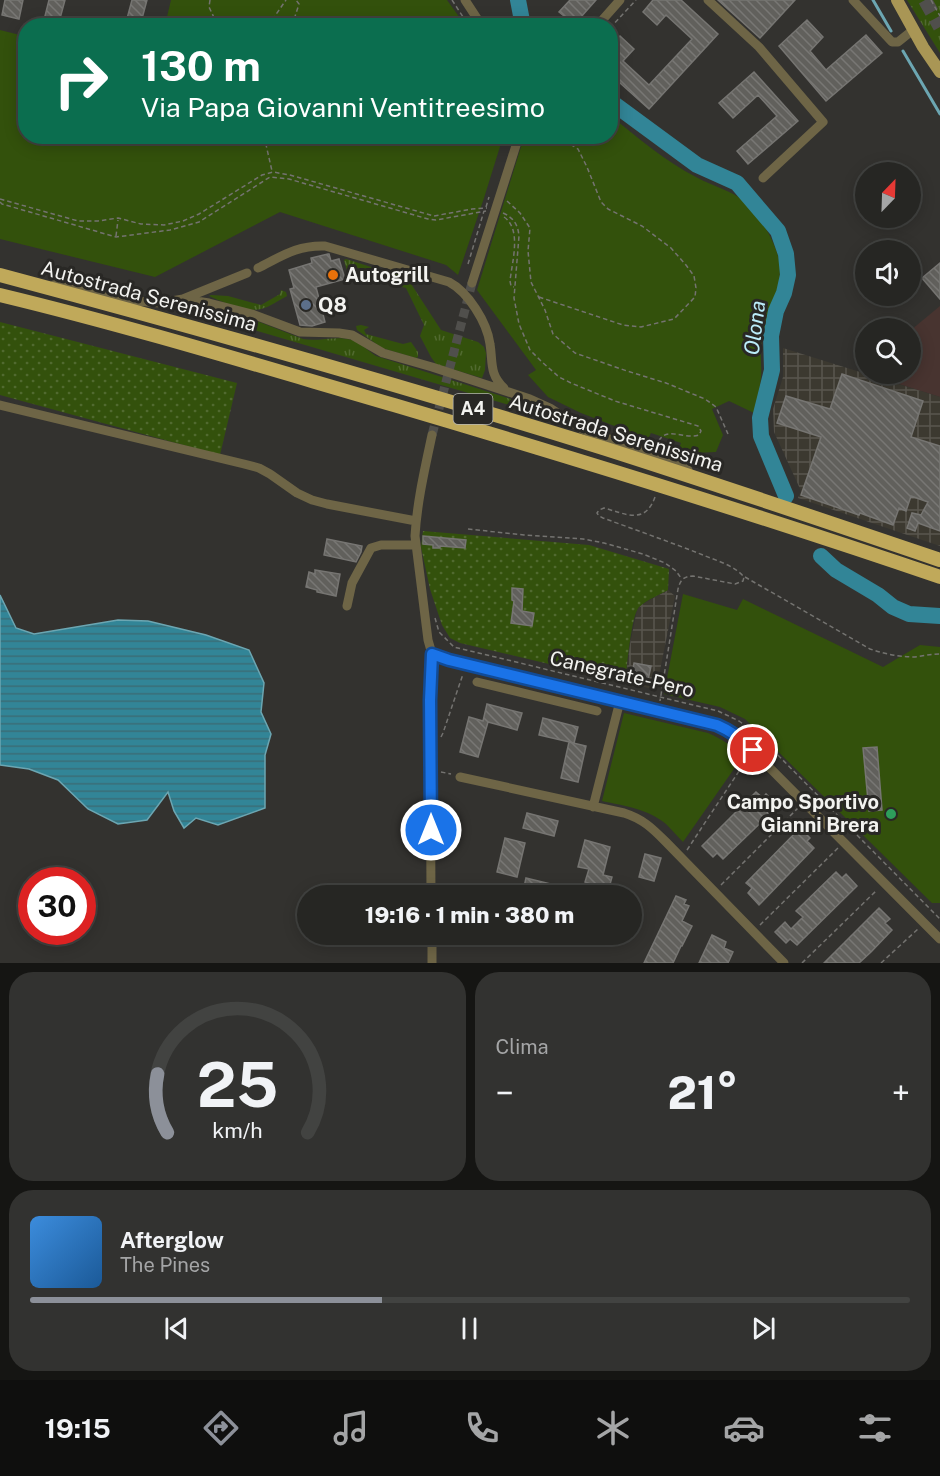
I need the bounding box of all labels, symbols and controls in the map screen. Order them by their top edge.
text: 130 m [141,41,261,90]
icon: right [42,42,120,120]
text: Via Papa Giovanni Ventitreesimo [141,91,545,123]
north arrow [855,162,921,228]
map controls [855,162,921,384]
button: sound [855,240,921,306]
street label: Autostrada Serenissima [39,256,259,336]
place label: Autogrill [345,263,430,287]
marker: Autogrill [326,268,340,282]
place label: Q8 [318,293,347,317]
marker: Q8 [299,298,313,312]
water label: Olona [739,299,770,357]
button: search [855,318,921,384]
street label: Autostrada Serenissima [506,389,726,477]
road number: A4 [454,394,492,424]
street label: Canegrate-Pero [547,646,697,702]
pin [727,724,778,775]
icon: arrive [736,733,769,766]
place label: Campo Sportivo Gianni Brera [727,790,879,837]
position arrow [399,798,463,862]
marker: Campo Sportivo Gianni Brera [884,807,898,821]
speed limit sign: 30 [18,867,96,945]
text: 19:16 · 1 min · 380 m [365,902,574,928]
text: Clima [496,1035,549,1059]
text: 25 [196,1048,278,1121]
text: 21° [667,1066,738,1119]
text: − [496,1074,514,1112]
text: + [892,1074,910,1112]
text: km/h [212,1119,262,1144]
text: Afterglow [120,1227,224,1253]
text: The Pines [120,1253,210,1277]
icon: previous [160,1312,193,1345]
icon: pause [453,1312,486,1345]
icon: next [747,1312,780,1345]
icon: directions [200,1407,242,1449]
icon: music [330,1407,372,1449]
icon: phone [461,1407,503,1449]
icon: climate [592,1407,634,1449]
icon: car [723,1407,765,1449]
icon: filters [854,1407,896,1449]
text: 19:15 [44,1412,111,1444]

